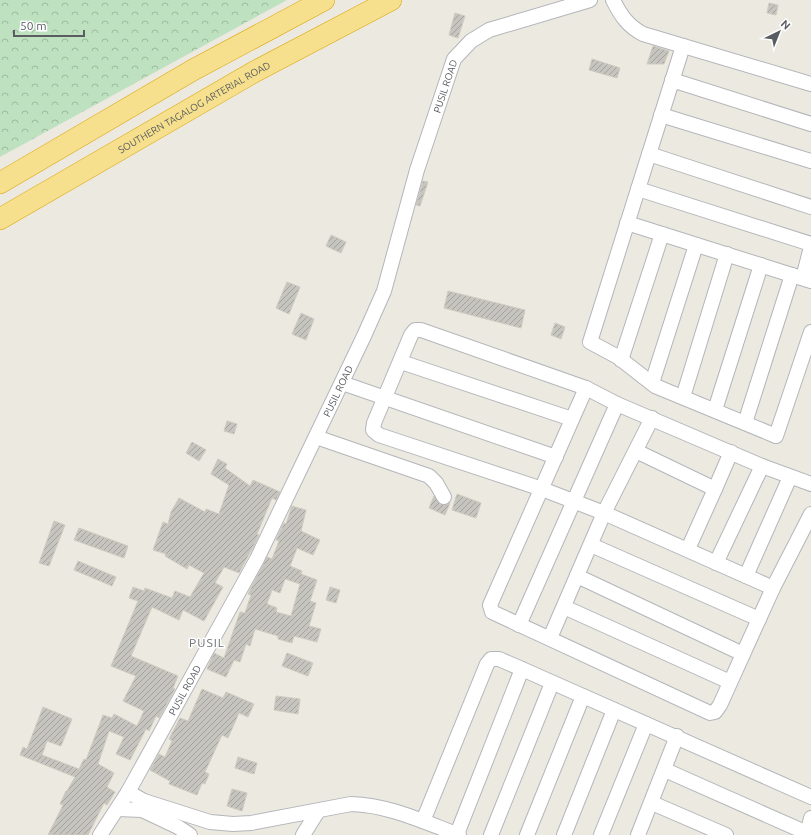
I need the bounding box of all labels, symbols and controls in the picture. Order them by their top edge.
scale bar [14,12,84,38]
north arrow [759,12,799,52]
text: N [779,17,793,32]
text: 50 m [20,19,47,32]
street label: PUSIL ROAD [431,58,459,114]
street label: SOUTHERN TAGALOG ARTERIAL ROAD [116,59,272,156]
street label: PUSIL ROAD [321,364,355,419]
district label: PUSIL [189,636,225,649]
street label: PUSIL ROAD [167,663,203,717]

